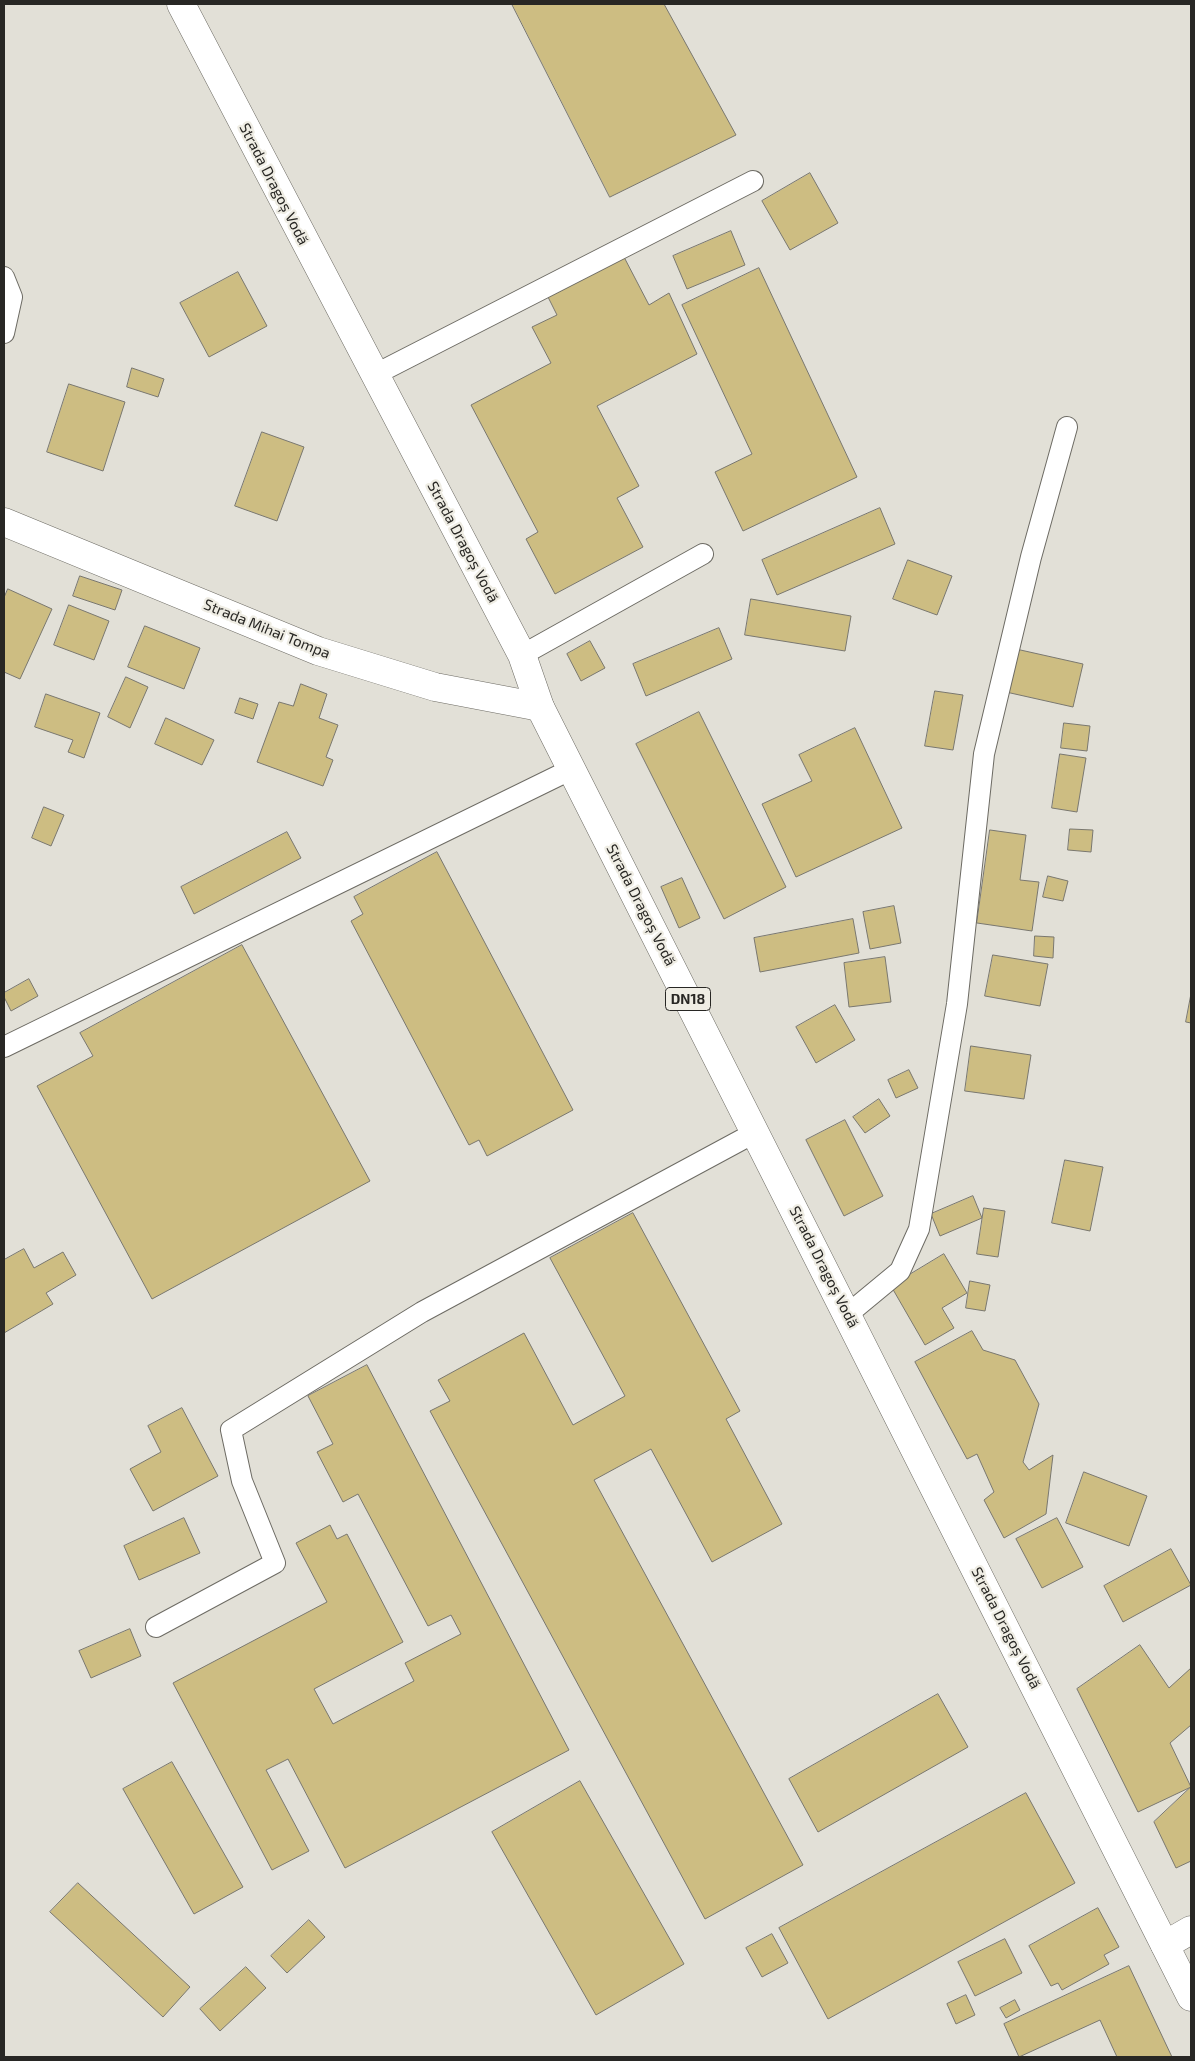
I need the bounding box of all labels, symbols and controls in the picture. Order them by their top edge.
street label: Strada Dragoș Vodă [235,120,313,248]
street label: Strada Dragoș Vodă [424,478,502,606]
street label: Strada Mihai Tompa [201,595,333,663]
street label: Strada Dragoș Vodă [602,841,680,969]
road number: DN18 [666,988,710,1011]
street label: Strada Dragoș Vodă [785,1203,863,1331]
street label: Strada Dragoș Vodă [967,1564,1045,1692]

